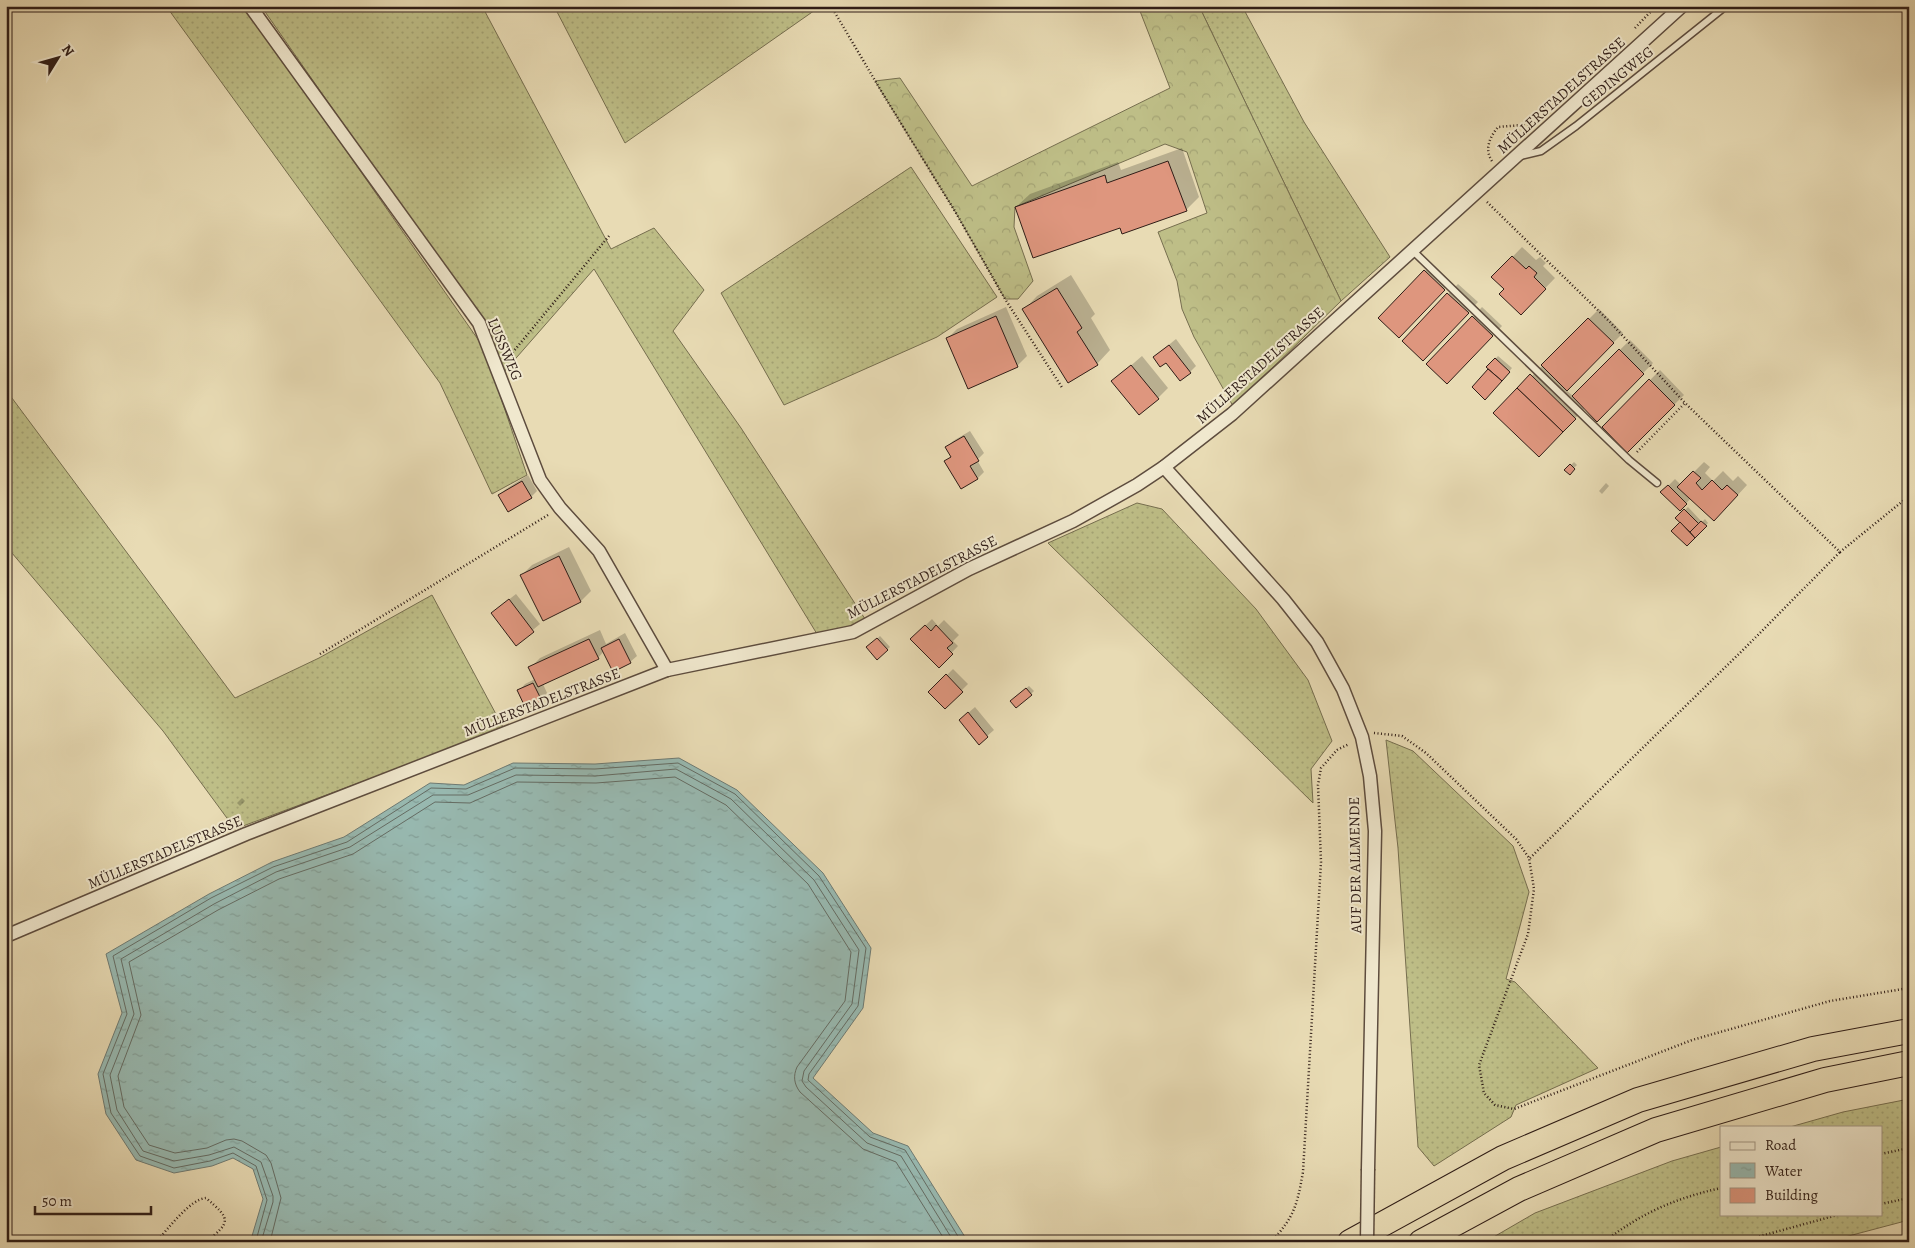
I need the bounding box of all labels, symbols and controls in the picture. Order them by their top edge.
north arrow [32,32,82,82]
street label: MÜLLERSTADELSTRASSE [1493,32,1629,158]
text: N [57,41,79,60]
street label: GEDINGWEG [1576,41,1658,113]
street label: MÜLLERSTADELSTRASSE [1192,302,1328,428]
street label: LUSSWEG [483,315,527,383]
street label: MÜLLERSTADELSTRASSE [844,530,1000,624]
street label: MÜLLERSTADELSTRASSE [461,663,623,741]
street label: AUF DER ALLMENDE [1344,797,1366,934]
street label: MÜLLERSTADELSTRASSE [85,810,245,894]
legend [1720,1126,1882,1216]
text: Road [1765,1135,1797,1155]
text: Water [1764,1161,1802,1181]
scale bar [35,1183,151,1215]
text: Building [1765,1185,1818,1205]
text: 50 m [42,1191,72,1211]

